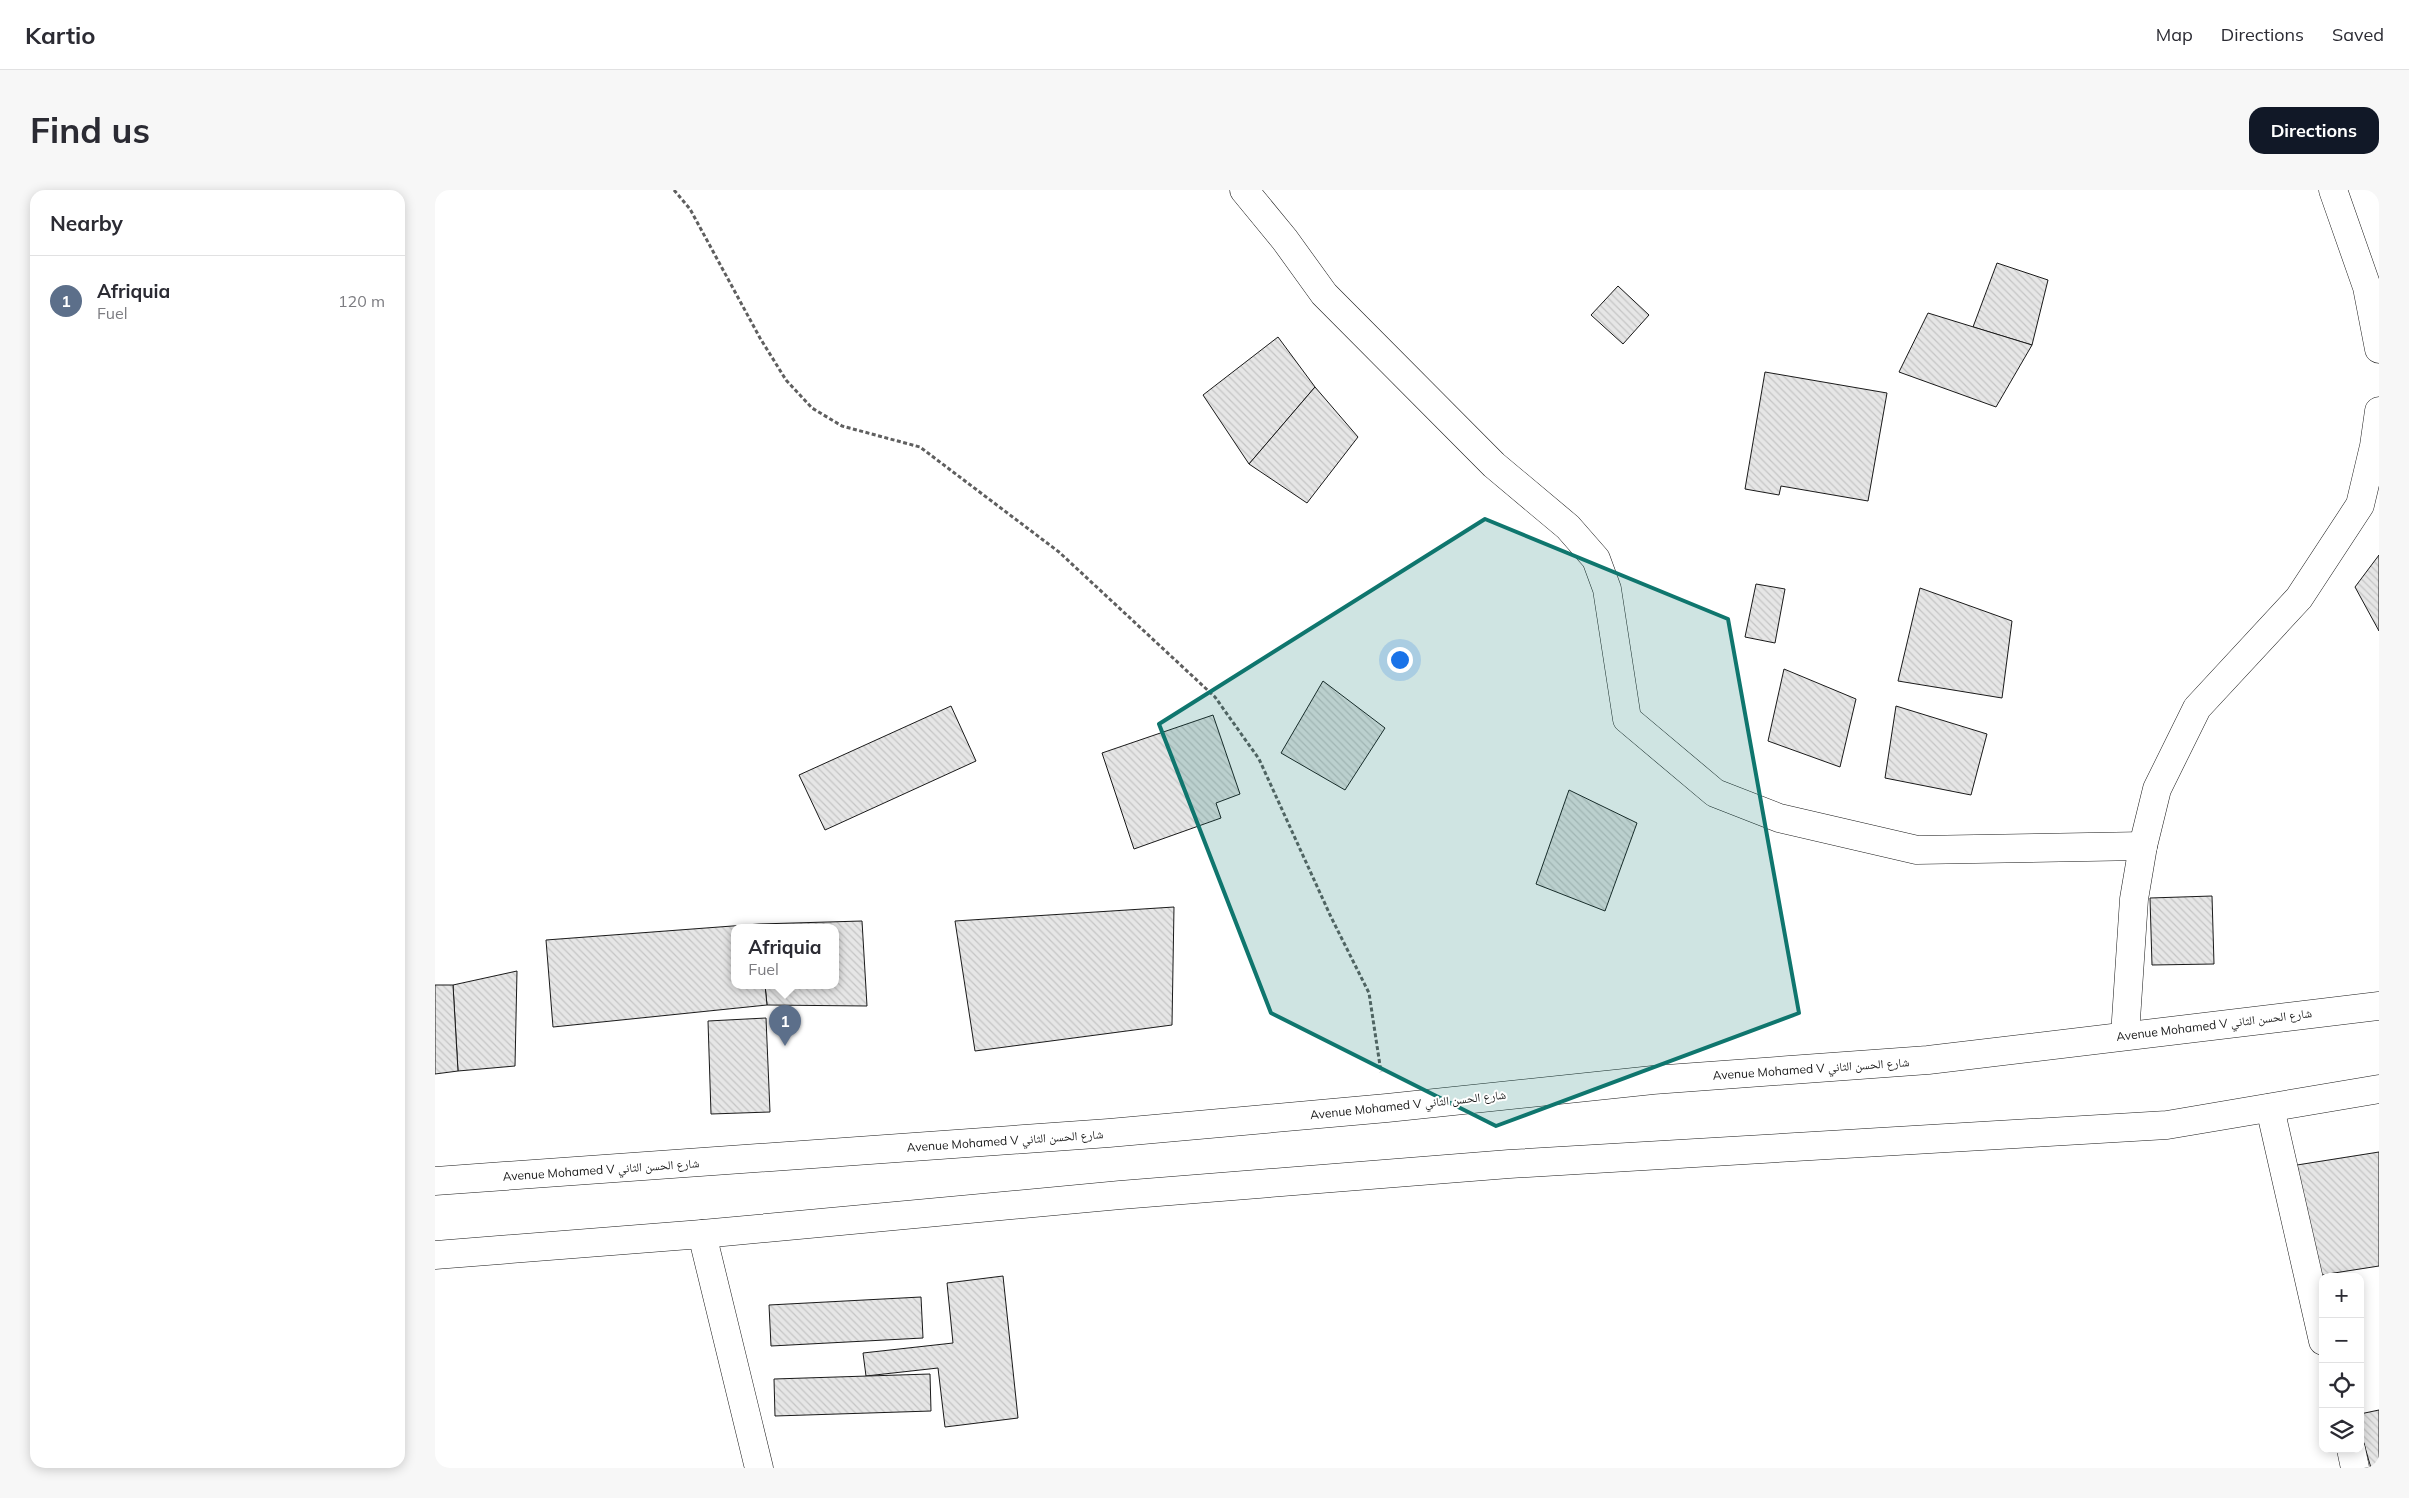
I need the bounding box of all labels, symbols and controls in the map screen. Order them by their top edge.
text: Kartio [25,20,96,50]
text: Map [2156,23,2193,46]
text: Directions [2221,23,2304,46]
text: Saved [2332,23,2384,46]
button: Directions [2249,107,2379,154]
text: Find us [30,108,150,152]
text: Nearby [50,210,123,236]
text: Afriquia [97,279,170,303]
text: 1 [61,291,71,311]
text: 120 m [338,291,385,311]
text: Fuel [97,303,128,323]
your location [1387,647,1413,673]
popup [731,924,839,989]
text: Afriquia [748,935,822,959]
text: Fuel [748,959,779,979]
pin: 1 [769,1005,801,1046]
street label: Avenue Mohamed V شارع الحسن الثاني [2115,1005,2313,1047]
street label: Avenue Mohamed V شارع الحسن الثاني [1712,1054,1910,1086]
street label: Avenue Mohamed V شارع الحسن الثاني [1309,1087,1507,1125]
street label: Avenue Mohamed V شارع الحسن الثاني [906,1126,1104,1158]
street label: Avenue Mohamed V شارع الحسن الثاني [502,1155,700,1187]
map controls [2319,1273,2364,1453]
button: + [2319,1273,2364,1318]
button: − [2319,1318,2364,1363]
button: locate [2319,1363,2364,1408]
button: layers [2319,1408,2364,1453]

